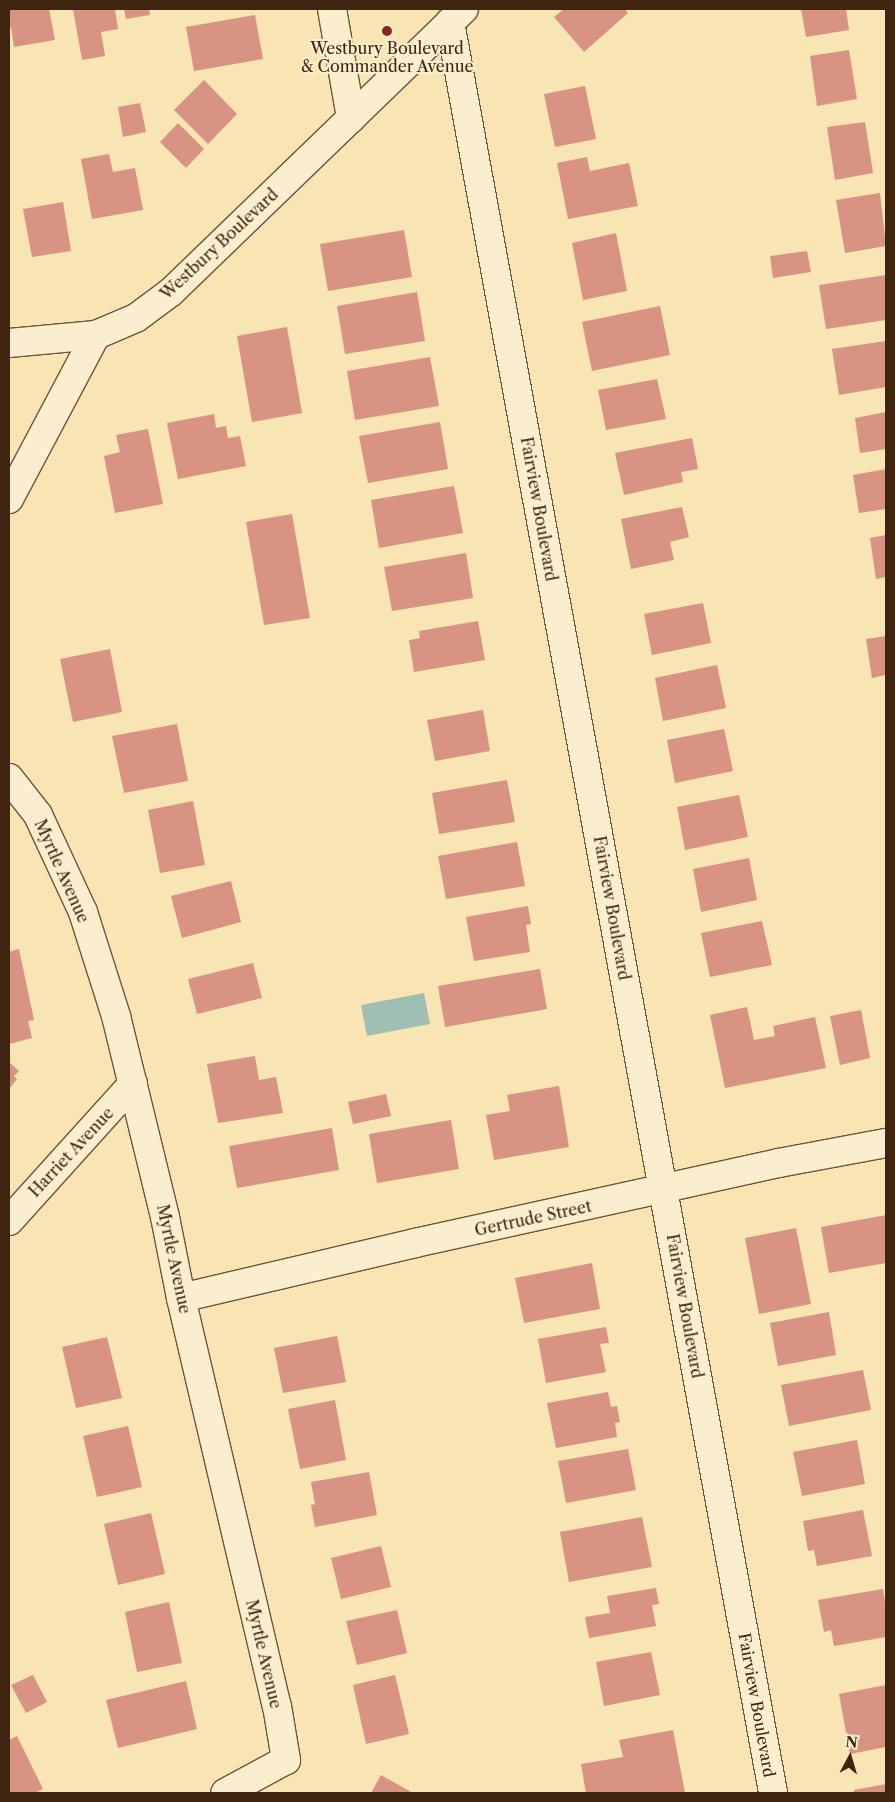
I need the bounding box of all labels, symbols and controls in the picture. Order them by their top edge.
marker: Westbury Boulevard & Commander Avenue [381,25,393,37]
place label: Westbury Boulevard & Commander Avenue [300,38,474,76]
street label: Westbury Boulevard [156,184,282,304]
street label: Fairview Boulevard [517,435,561,583]
street label: Myrtle Avenue [30,816,94,926]
street label: Fairview Boulevard [590,834,634,982]
street label: Harriet Avenue [24,1103,118,1201]
street label: Gertrude Street [473,1196,593,1240]
street label: Myrtle Avenue [153,1202,195,1316]
street label: Fairview Boulevard [663,1232,707,1380]
street label: Myrtle Avenue [242,1597,286,1711]
street label: Fairview Boulevard [735,1631,779,1779]
north arrow [825,1732,875,1782]
text: N [845,1732,859,1752]

